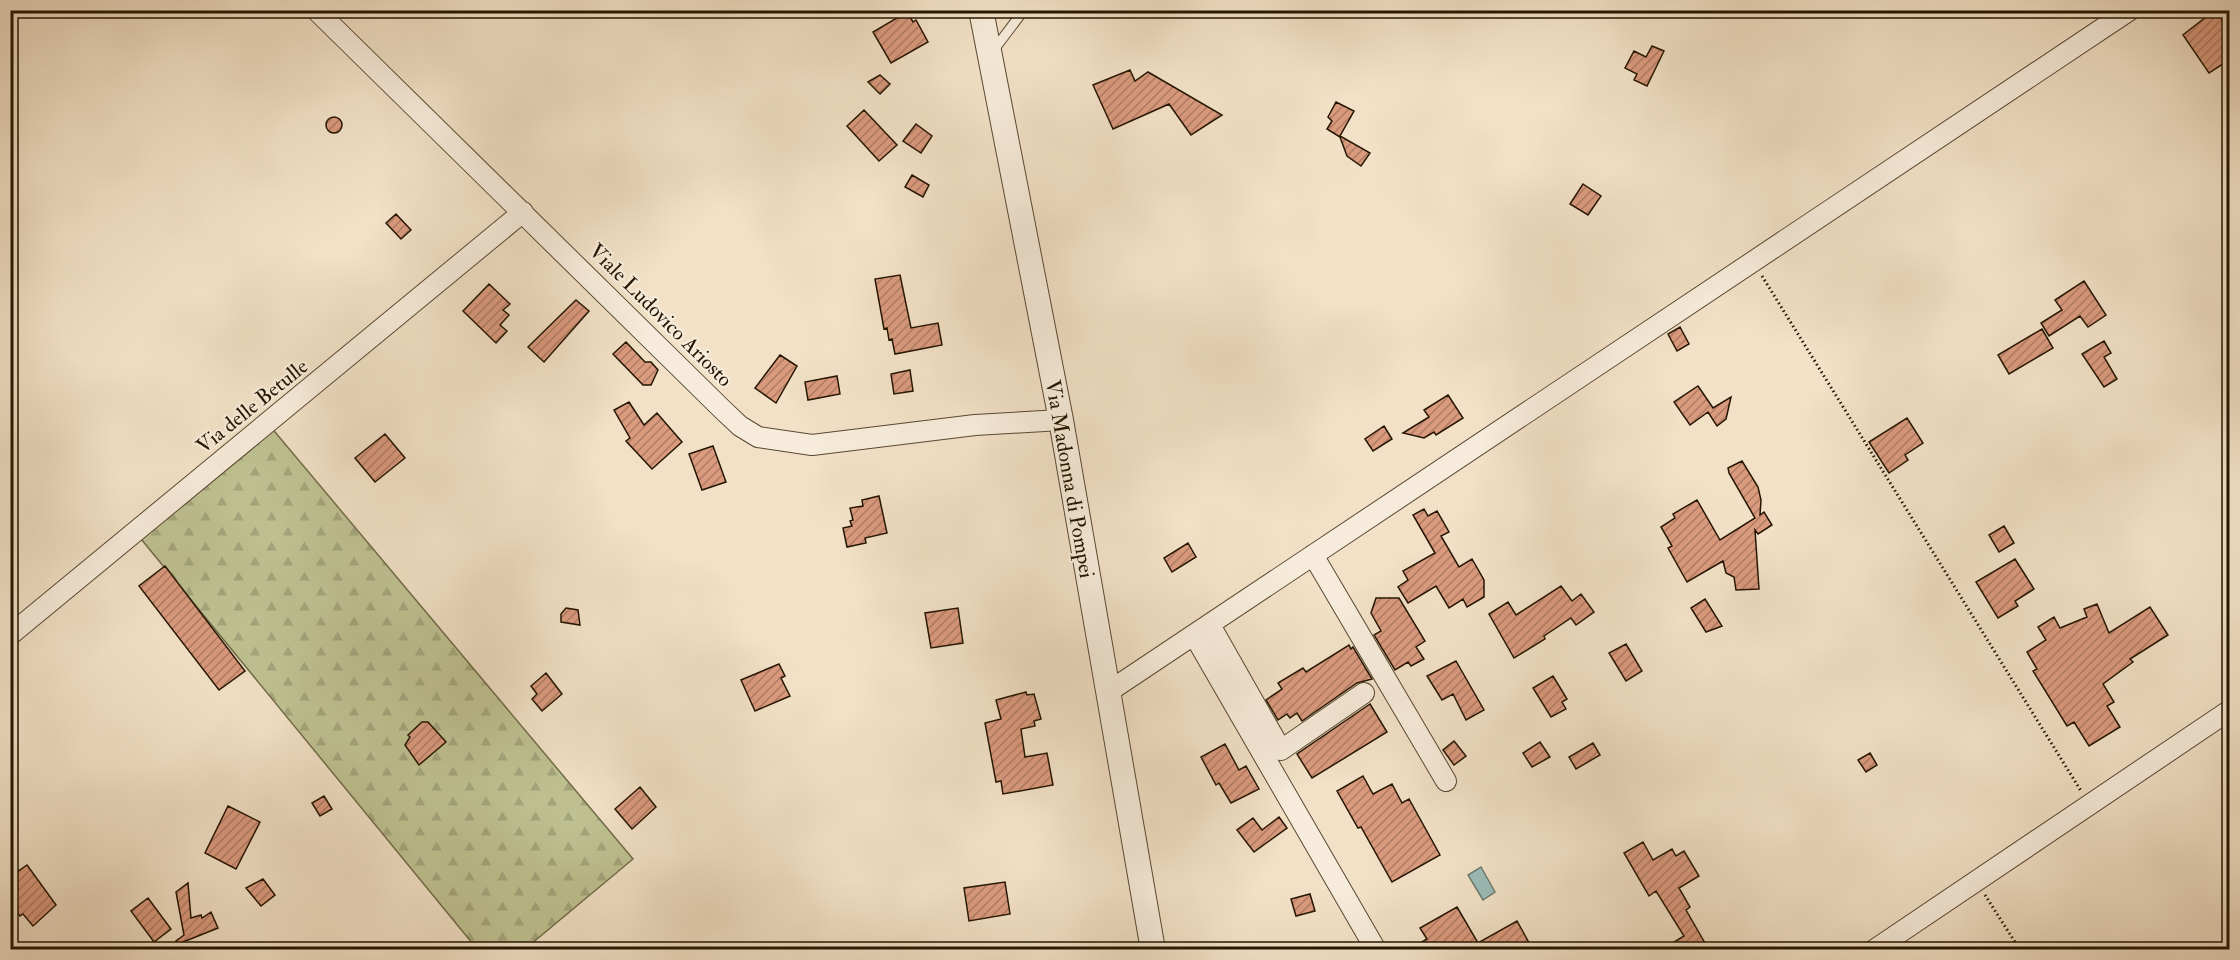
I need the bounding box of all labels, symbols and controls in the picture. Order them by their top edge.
street label: Viale Ludovico Ariosto [583,238,738,393]
street label: Via delle Betulle [191,353,314,460]
street label: Via Madonna di Pompei [1039,378,1100,581]

